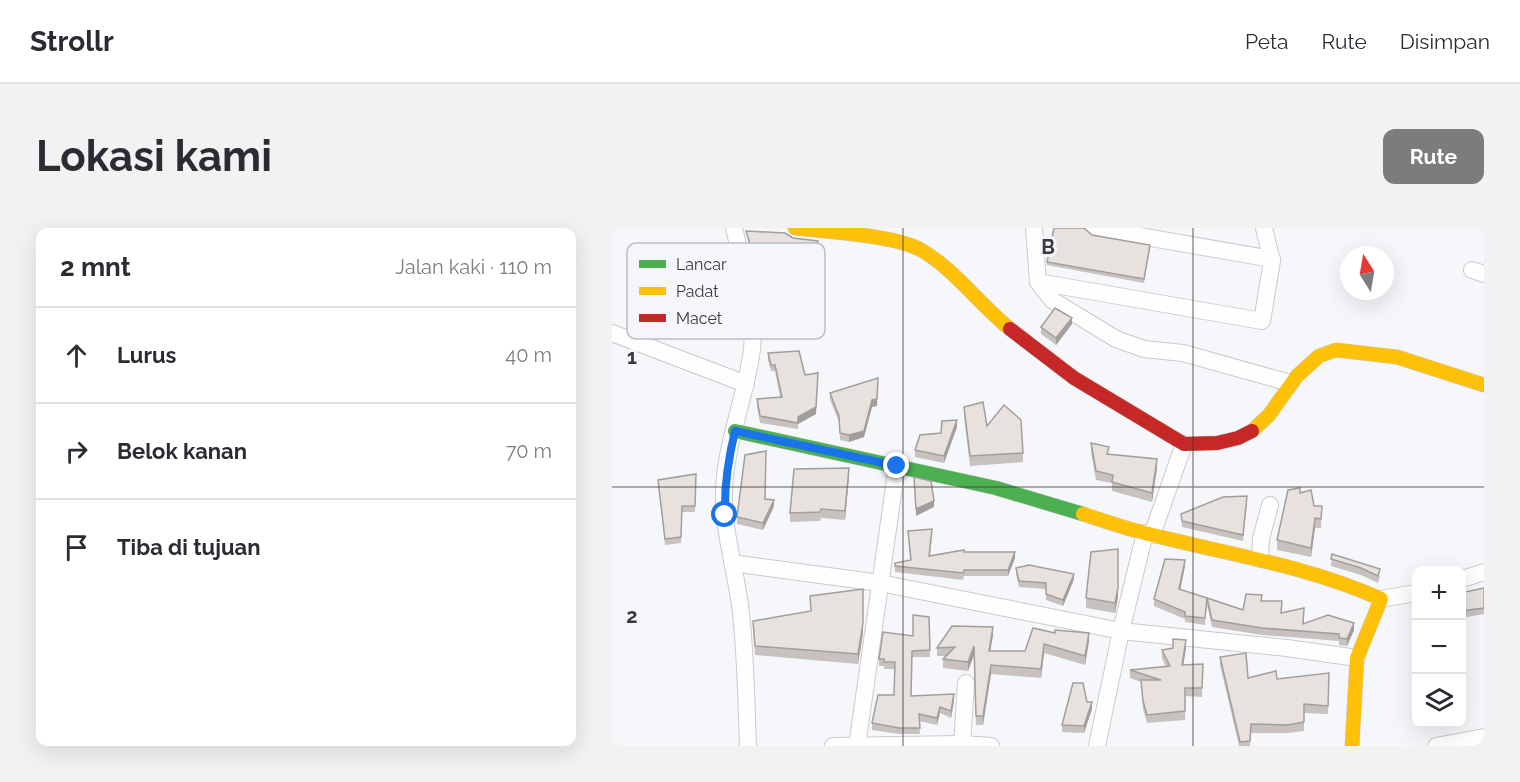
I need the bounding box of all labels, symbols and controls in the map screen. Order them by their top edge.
text: Strollr [30,25,114,58]
text: Peta [1245,29,1289,54]
text: Rute [1322,29,1367,54]
text: Disimpan [1400,29,1490,54]
button: Rute [1383,129,1484,184]
text: Lokasi kami [36,132,272,181]
text: B [1041,235,1055,259]
legend [627,243,825,339]
north arrow [1340,246,1394,300]
text: 2 mnt [60,252,131,282]
text: Jalan kaki · 110 m [395,255,552,279]
text: Lancar [676,255,727,274]
text: Padat [676,282,719,301]
text: Macet [676,309,723,328]
icon: ahead [60,339,93,372]
text: Lurus [117,342,176,368]
text: 40 m [505,343,552,367]
text: 1 [627,345,637,369]
icon: right [60,435,93,468]
text: Belok kanan [117,438,247,464]
text: 70 m [506,439,552,463]
route end [883,452,909,478]
route start [711,501,737,527]
icon: arrive [60,531,93,564]
text: Tiba di tujuan [117,534,260,560]
map controls [1412,566,1466,728]
button: + [1412,566,1466,620]
text: 2 [626,604,638,628]
button: − [1412,620,1466,674]
button: layers [1412,674,1466,728]

